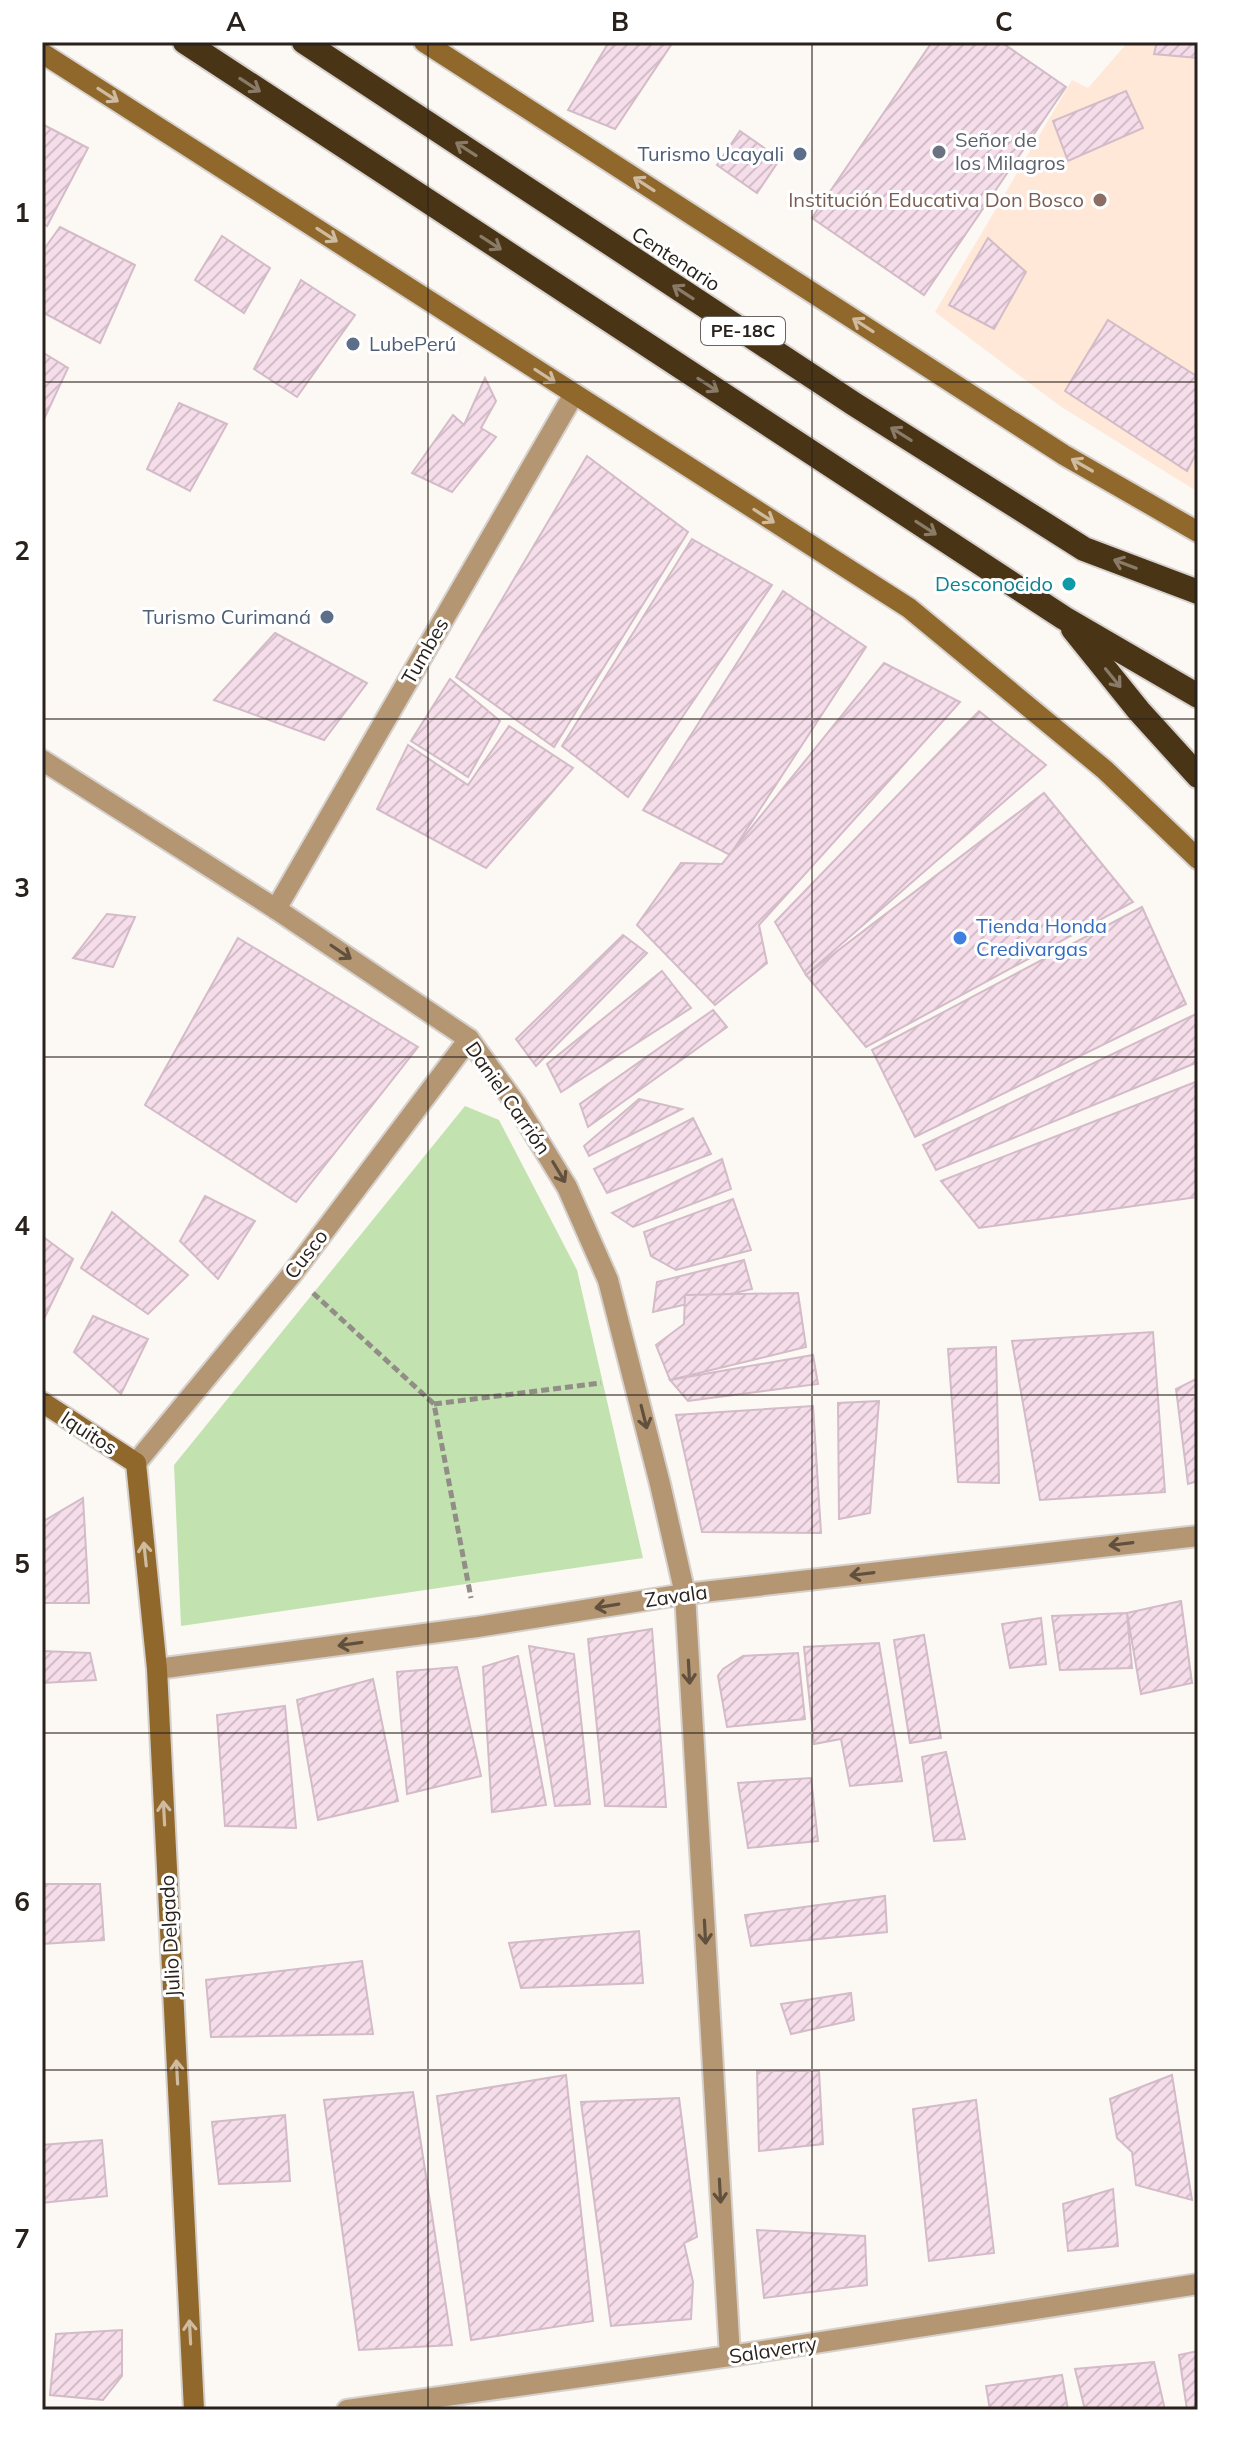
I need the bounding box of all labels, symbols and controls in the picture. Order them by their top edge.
text: A [226,5,246,38]
text: B [611,5,629,38]
text: C [995,5,1013,38]
one-way arrow [238,77,261,93]
one-way arrow [96,87,118,103]
place label: Señor de los Milagros [955,127,1066,175]
one-way arrow [455,141,478,157]
place label: Turismo Ucayali [637,141,784,166]
marker: Señor de los Milagros [930,143,948,161]
marker: Turismo Ucayali [791,145,809,163]
one-way arrow [634,176,656,193]
place label: Institución Educativa Don Bosco [788,187,1084,212]
marker: Institución Educativa Don Bosco [1091,191,1109,209]
text: 1 [14,196,30,229]
street label: Centenario [627,221,725,296]
one-way arrow [315,227,337,244]
one-way arrow [479,234,501,251]
one-way arrow [672,284,695,300]
road number: PE-18C [701,317,785,345]
one-way arrow [852,317,875,333]
place label: LubePerú [369,331,456,356]
marker: LubePerú [344,335,362,353]
one-way arrow [534,367,556,384]
one-way arrow [697,377,719,394]
one-way arrow [890,425,913,441]
one-way arrow [1071,457,1094,473]
one-way arrow [753,507,775,524]
one-way arrow [914,519,936,536]
text: 2 [14,534,30,567]
one-way arrow [1113,556,1138,570]
place label: Desconocido [935,571,1053,596]
marker: Desconocido [1060,575,1078,593]
place label: Turismo Curimaná [142,604,311,629]
marker: Turismo Curimaná [318,608,336,626]
street label: Tumbes [396,613,454,688]
one-way arrow [1104,668,1122,688]
text: 3 [14,871,30,904]
place label: Tienda Honda Credivargas [976,913,1107,961]
marker: Tienda Honda Credivargas [951,929,969,947]
one-way arrow [329,944,351,960]
street label: Daniel Carrión [460,1036,557,1159]
one-way arrow [551,1160,567,1183]
text: 4 [14,1209,30,1242]
street label: Cusco [279,1224,333,1283]
one-way arrow [637,1403,652,1429]
street label: Iquitos [57,1405,122,1460]
one-way arrow [1108,1537,1134,1552]
one-way arrow [138,1541,153,1567]
text: 5 [14,1547,30,1580]
one-way arrow [849,1566,876,1581]
street label: Zavala [643,1579,709,1612]
one-way arrow [595,1600,621,1615]
one-way arrow [337,1637,364,1652]
one-way arrow [682,1658,697,1685]
one-way arrow [156,1800,171,1827]
street label: Julio Delgado [154,1874,185,1998]
text: 6 [14,1885,30,1918]
one-way arrow [698,1918,713,1944]
one-way arrow [169,2059,184,2086]
one-way arrow [713,2177,728,2204]
text: 7 [14,2222,30,2255]
one-way arrow [182,2319,197,2346]
street label: Salaverry [727,2330,819,2369]

